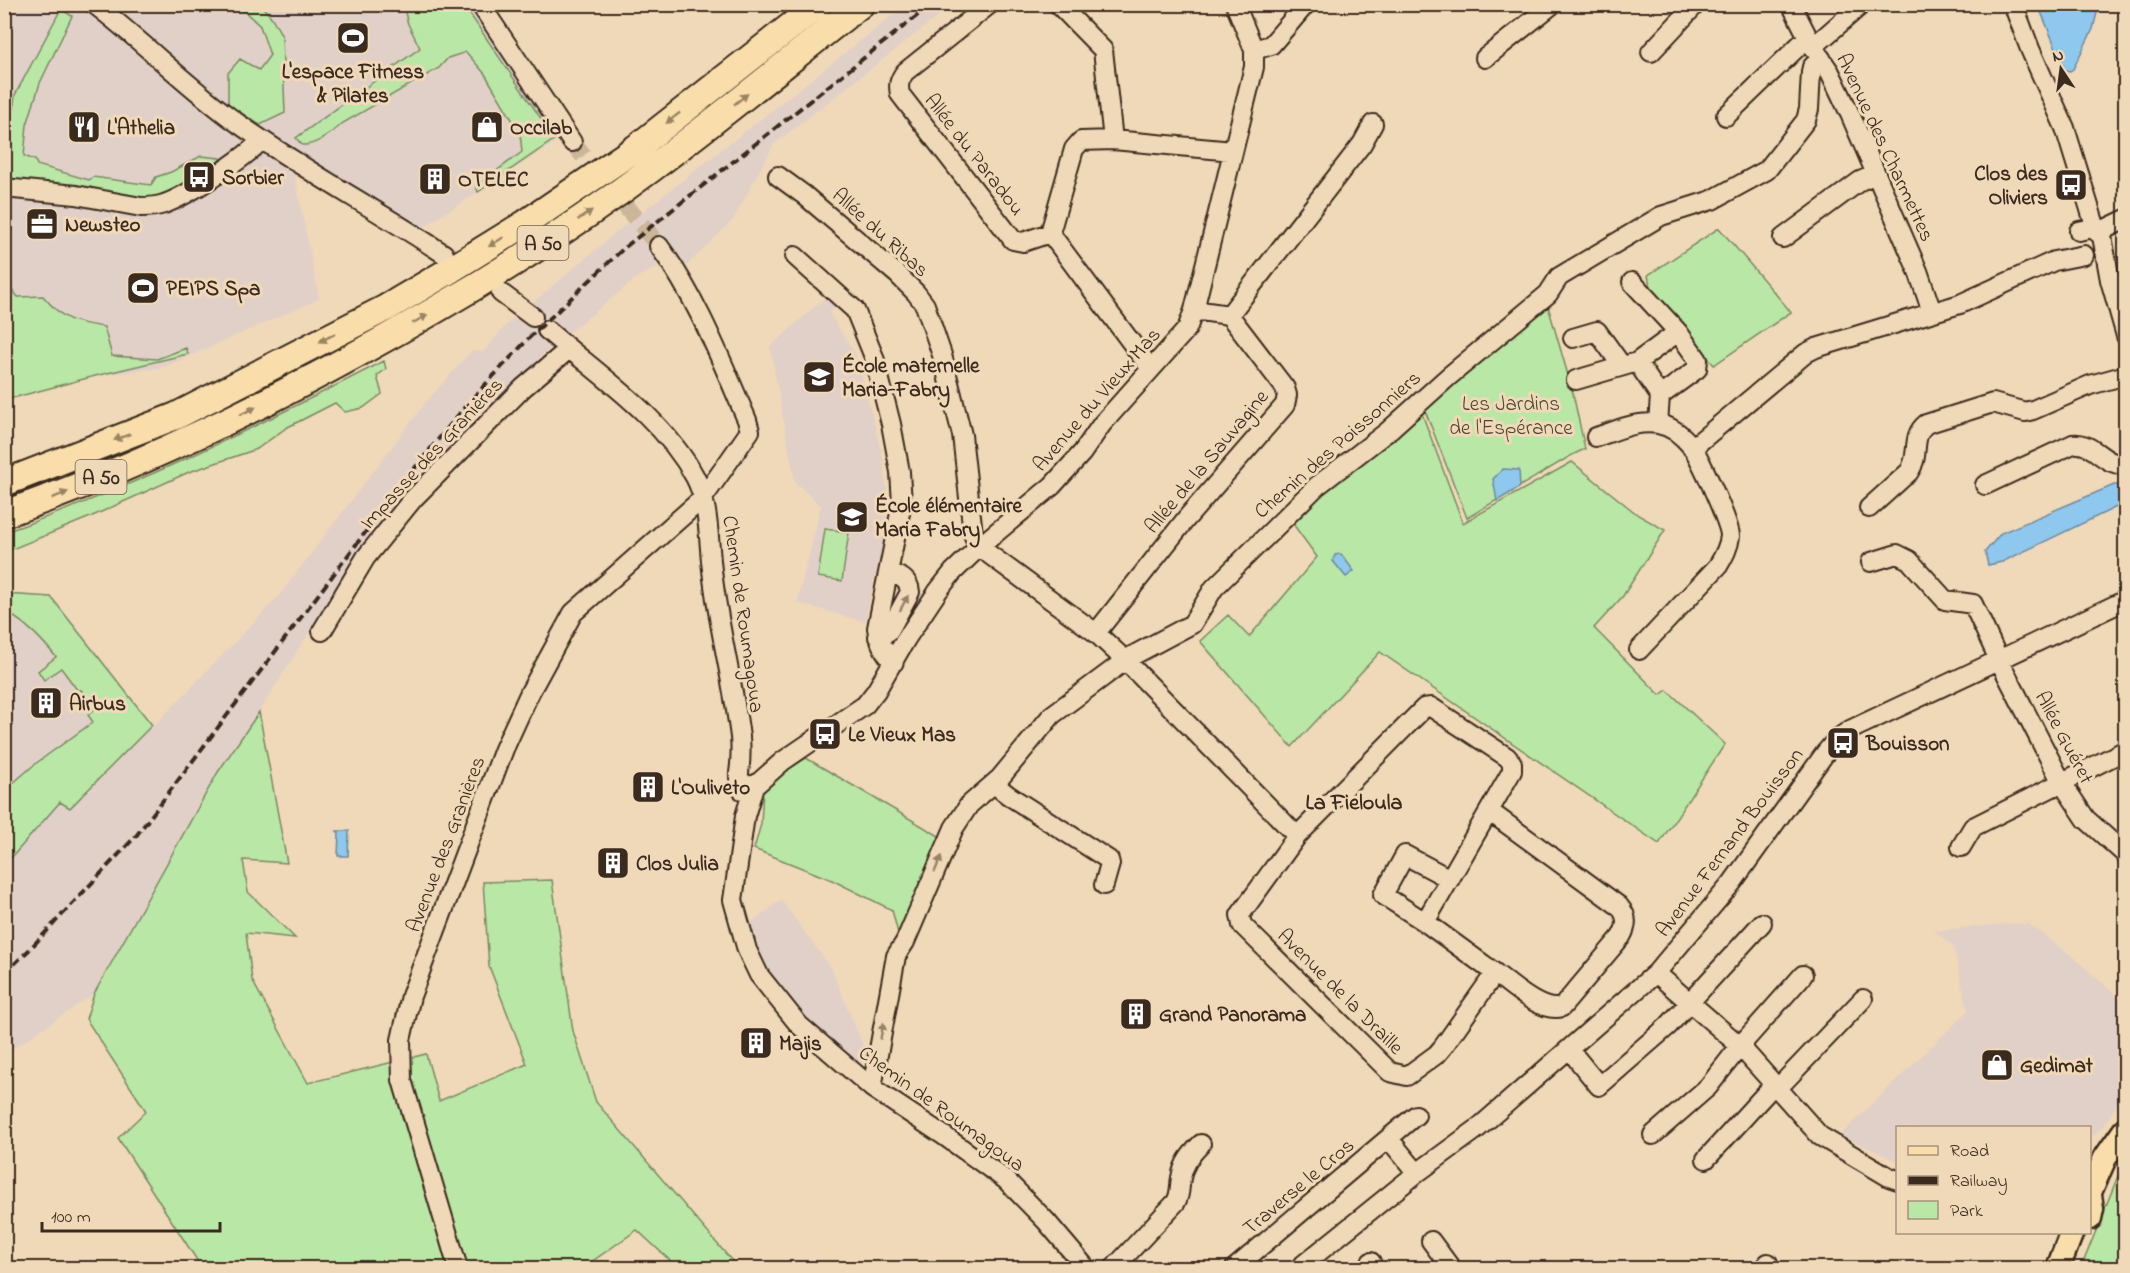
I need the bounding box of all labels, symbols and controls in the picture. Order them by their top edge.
sports icon: L'espace Fitness & Pilates [335,20,371,56]
north arrow [2031,39,2091,99]
text: N [2050,43,2066,69]
street label: Avenue des Charmettes [1827,49,1941,247]
place label: L'espace Fitness & Pilates [282,58,424,112]
street label: Allée du Paradou [916,88,1031,223]
one-way arrow [734,93,749,105]
restaurant icon: L'Athelia [66,109,102,145]
shop icon: Occilab [469,109,505,145]
one-way arrow [666,112,681,124]
place label: L'Athelia [107,114,175,144]
place label: Occilab [510,114,573,144]
bus stop icon: Sorbier [181,159,217,195]
place label: Clos des Oliviers [1974,160,2048,214]
building icon: OTELEC [417,161,453,197]
place label: Sorbier [222,164,284,194]
place label: OTELEC [458,166,529,196]
bus stop icon: Clos des Oliviers [2053,167,2089,203]
street label: Allée du Ribas [824,182,935,285]
office icon: Newsteo [24,206,60,242]
one-way arrow [577,210,593,221]
place label: Newsteo [65,211,141,241]
road number: A 50 [518,226,568,260]
one-way arrow [488,236,504,247]
sports icon: PEIPS Spa [125,270,161,306]
place label: PEIPS Spa [166,275,260,305]
one-way arrow [412,314,429,324]
street label: Avenue du Vieux Mas [1026,322,1169,479]
one-way arrow [318,333,335,343]
place label: École maternelle Maria-Fabry [842,352,980,408]
school or university icon: École maternelle Maria-Fabry [801,359,837,395]
street label: Chemin des Poissonniers [1248,364,1428,527]
street label: Impasse des Granières [354,372,511,537]
street label: Allée de la Sauvagine [1138,383,1279,542]
park label: Les Jardins de l'Espérance [1449,390,1573,444]
one-way arrow [240,406,257,415]
one-way arrow [113,433,131,442]
road number: A 50 [76,460,126,494]
one-way arrow [51,490,69,500]
place label: École élémentaire Maria Fabry [875,492,1023,548]
school or university icon: École élémentaire Maria Fabry [834,499,870,535]
street label: Chemin de Roumagoua [711,514,771,715]
one-way arrow [899,594,909,611]
building icon: Airbus [28,685,64,721]
street label: Allée Guéret [2026,686,2100,790]
place label: Airbus [69,690,126,720]
bus stop icon: Le Vieux Mas [807,716,843,752]
place label: Le Vieux Mas [848,721,956,751]
bus stop icon: Bouisson [1825,725,1861,761]
place label: Bouisson [1865,730,1949,760]
street label: Avenue Fernand Bouisson [1649,742,1812,944]
street label: Avenue des Granières [399,752,494,937]
building icon: L'Ouliveto [630,769,666,805]
place label: L'Ouliveto [671,774,750,804]
district label: La Fieloula [1306,788,1403,820]
building icon: Clos Julia [595,845,631,881]
place label: Clos Julia [636,850,719,880]
one-way arrow [933,854,943,872]
street label: Avenue de la Draille [1270,922,1410,1063]
building icon: Grand Panorama [1118,996,1154,1032]
place label: Grand Panorama [1159,1001,1306,1031]
one-way arrow [878,1021,887,1040]
building icon: Majis [738,1025,774,1061]
place label: Majis [779,1030,822,1060]
street label: Chemin de Roumagoua [850,1039,1030,1182]
shop icon: Gedimat [1979,1047,2015,1083]
place label: Gedimat [2020,1052,2094,1082]
legend [1896,1126,2091,1234]
street label: Traverse le Cros [1237,1132,1362,1243]
text: Road [1950,1139,1989,1165]
text: Railway [1950,1169,2007,1195]
scale bar [42,1195,220,1233]
text: Park [1950,1199,1983,1225]
text: 100 m [51,1205,91,1231]

